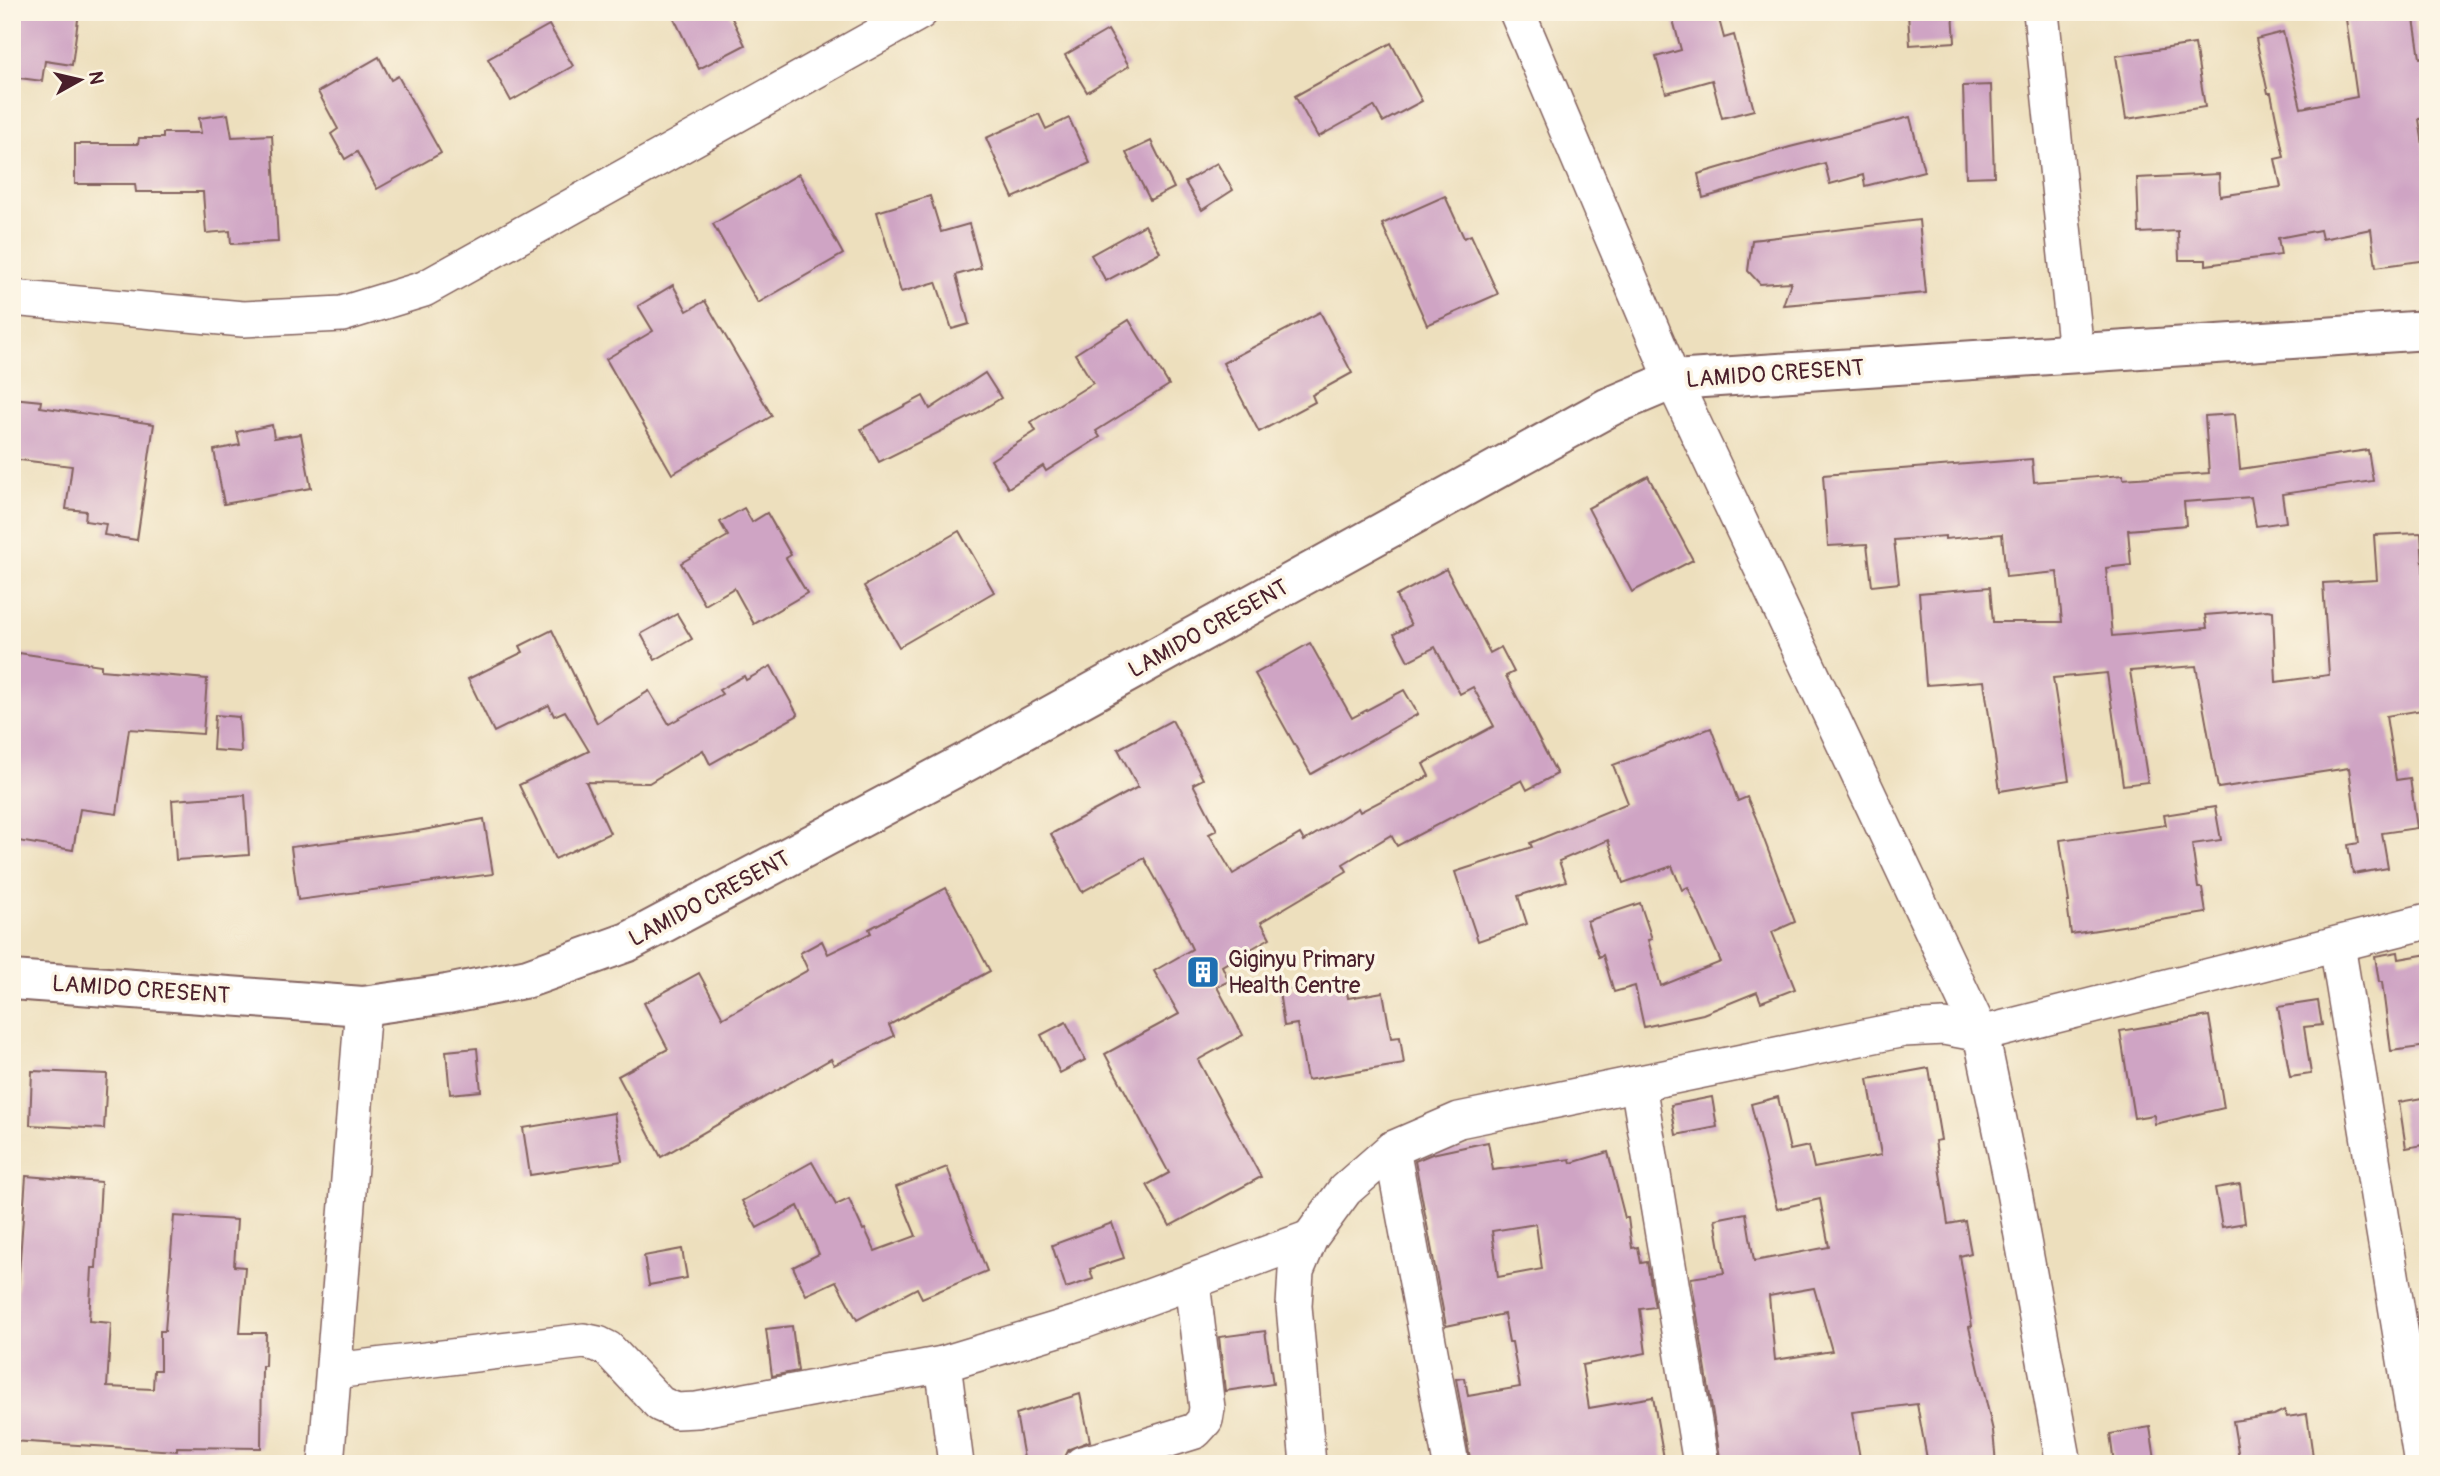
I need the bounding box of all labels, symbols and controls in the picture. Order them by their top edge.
north arrow [46,46,116,116]
text: N [83,70,109,86]
street label: LAMIDO CRESENT [1685,353,1865,394]
street label: LAMIDO CRESENT [1123,572,1294,684]
street label: LAMIDO CRESENT [624,844,795,953]
place label: Giginyu Primary Health Centre [1228,945,1375,1000]
building icon: Giginyu Primary Health Centre [1184,953,1222,991]
street label: LAMIDO CRESENT [51,969,231,1010]

